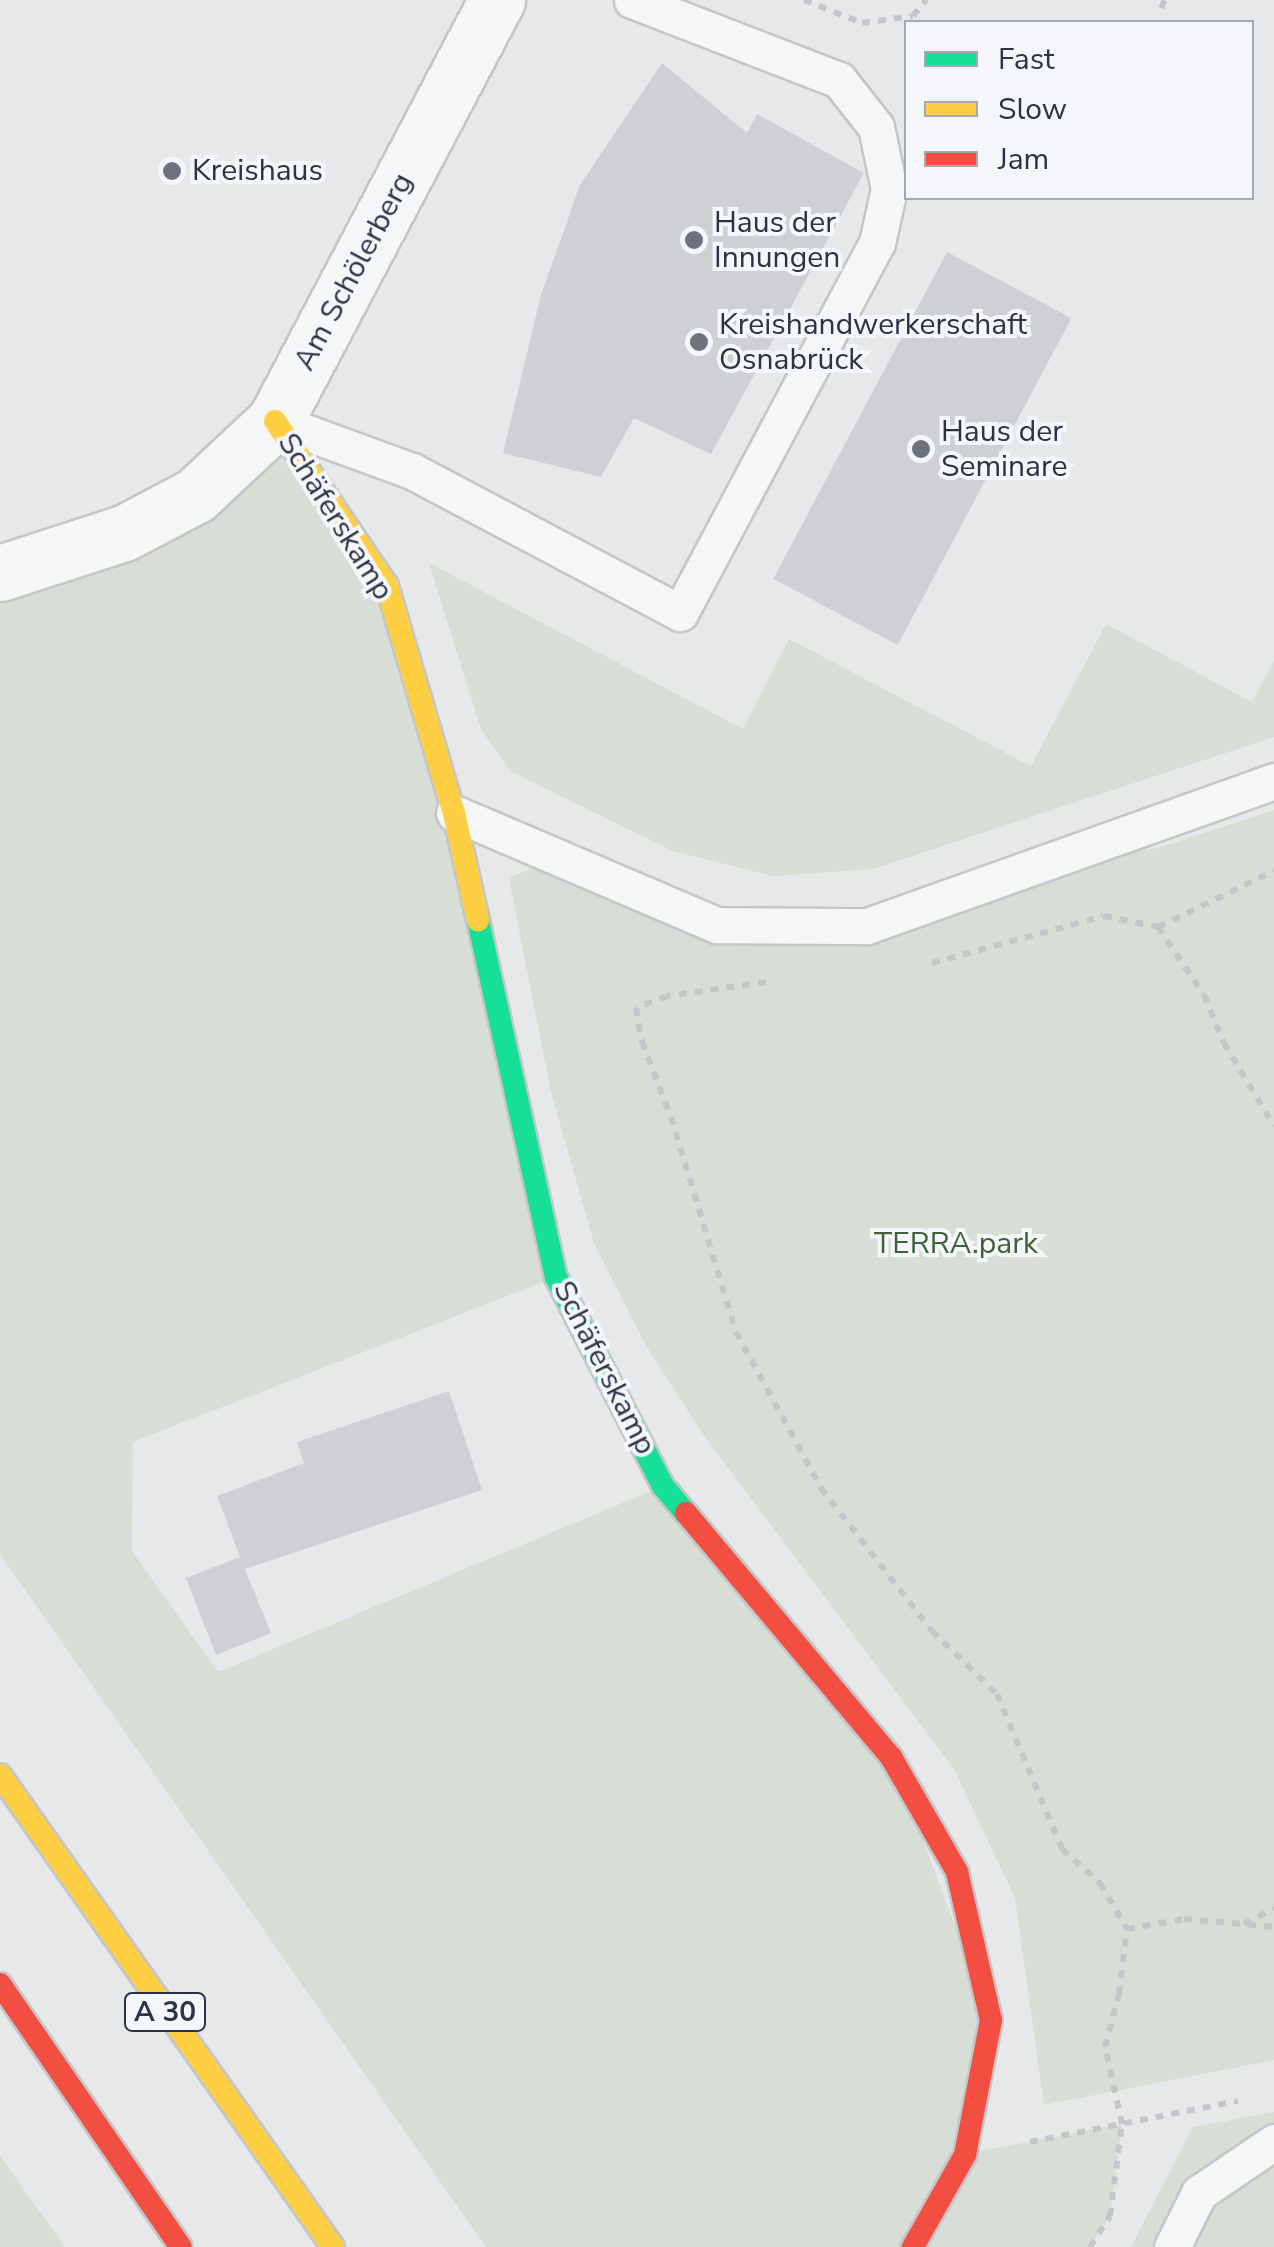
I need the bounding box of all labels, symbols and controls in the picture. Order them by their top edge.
legend [904,20,1254,200]
text: Fast [998,39,1055,80]
text: Slow [998,89,1067,130]
text: Jam [998,139,1049,180]
place label: Kreishaus [192,153,323,189]
marker: Kreishaus [161,160,183,182]
street label: Am Schölerberg [287,167,421,377]
place label: Haus der Innungen [714,205,840,276]
marker: Haus der Innungen [683,229,705,251]
place label: Kreishandwerkerschaft Osnabrück [719,307,1027,378]
marker: Kreishandwerkerschaft Osnabrück [688,331,710,353]
place label: Haus der Seminare [941,414,1067,484]
street label: Schäferskamp [269,427,401,607]
marker: Haus der Seminare [910,438,932,460]
park label: TERRA.park [874,1226,1038,1262]
street label: Schäferskamp [545,1275,663,1461]
road number: A 30 [122,1989,208,2035]

